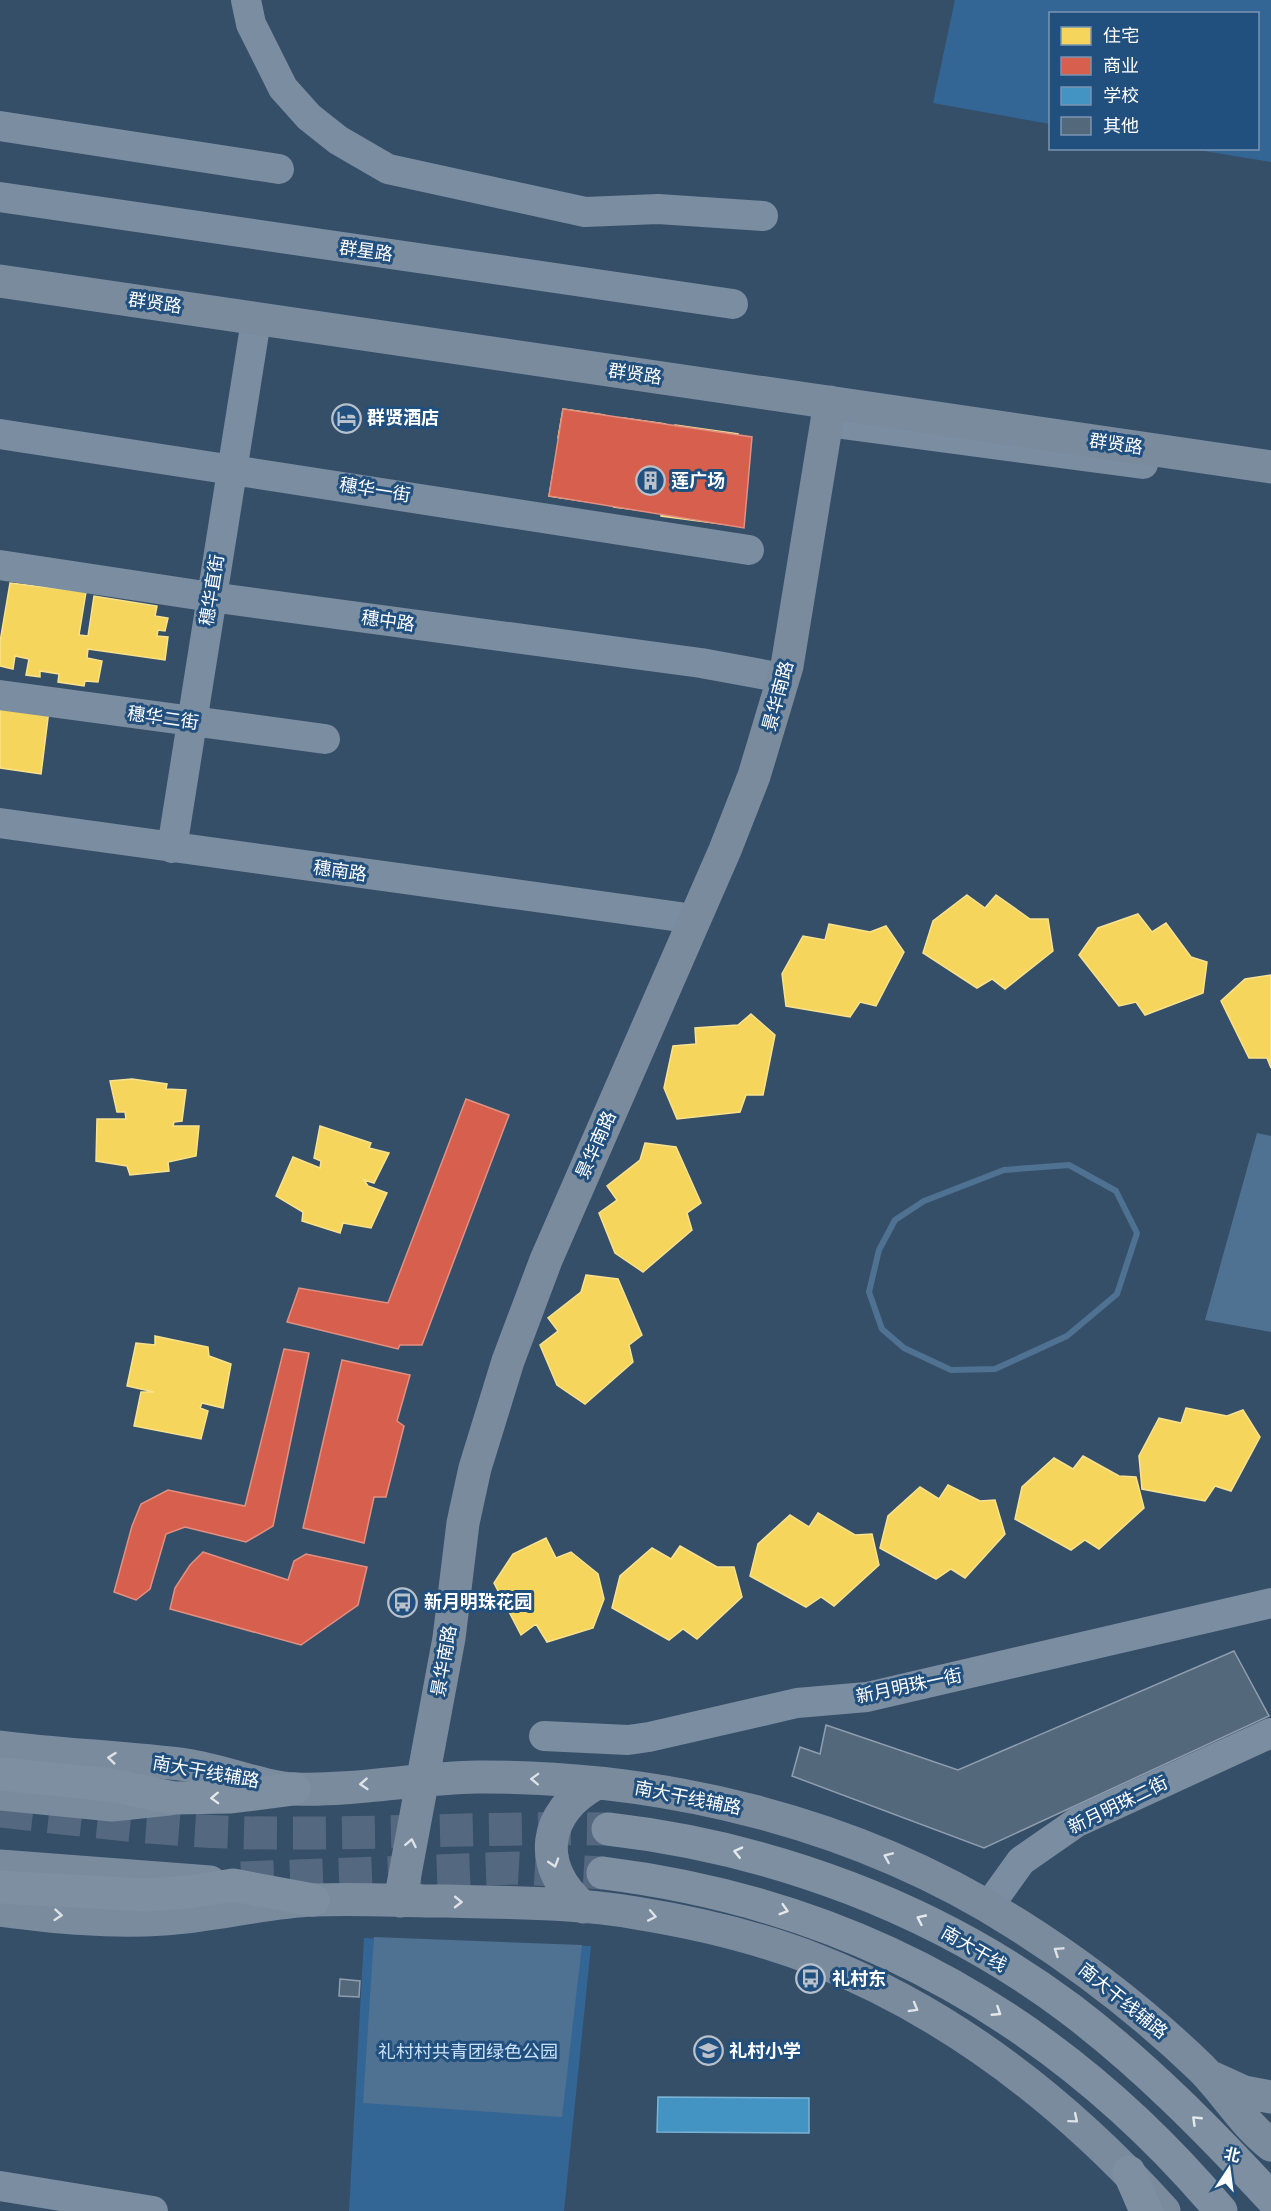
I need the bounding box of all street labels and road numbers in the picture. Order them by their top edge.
street label: 群星路 [338,234,395,266]
street label: 群贤路 [127,286,184,318]
street label: 群贤路 [607,357,664,389]
street label: 群贤路 [1088,427,1145,459]
street label: 穗华一街 [338,472,413,506]
street label: 穗华直街 [194,552,228,627]
street label: 穗中路 [360,604,417,636]
street label: 景华南路 [756,658,798,734]
street label: 穗华二街 [126,700,200,734]
street label: 穗南路 [312,854,369,886]
street label: 景华南路 [569,1107,621,1182]
street label: 景华南路 [425,1623,461,1698]
street label: 新月明珠一街 [853,1662,964,1708]
street label: 南大干线辅路 [151,1750,261,1792]
street label: 新月明珠二街 [1064,1770,1171,1839]
street label: 南大干线辅路 [633,1775,743,1819]
street label: 南大干线 [937,1920,1012,1977]
street label: 南大干线辅路 [1074,1957,1173,2044]

